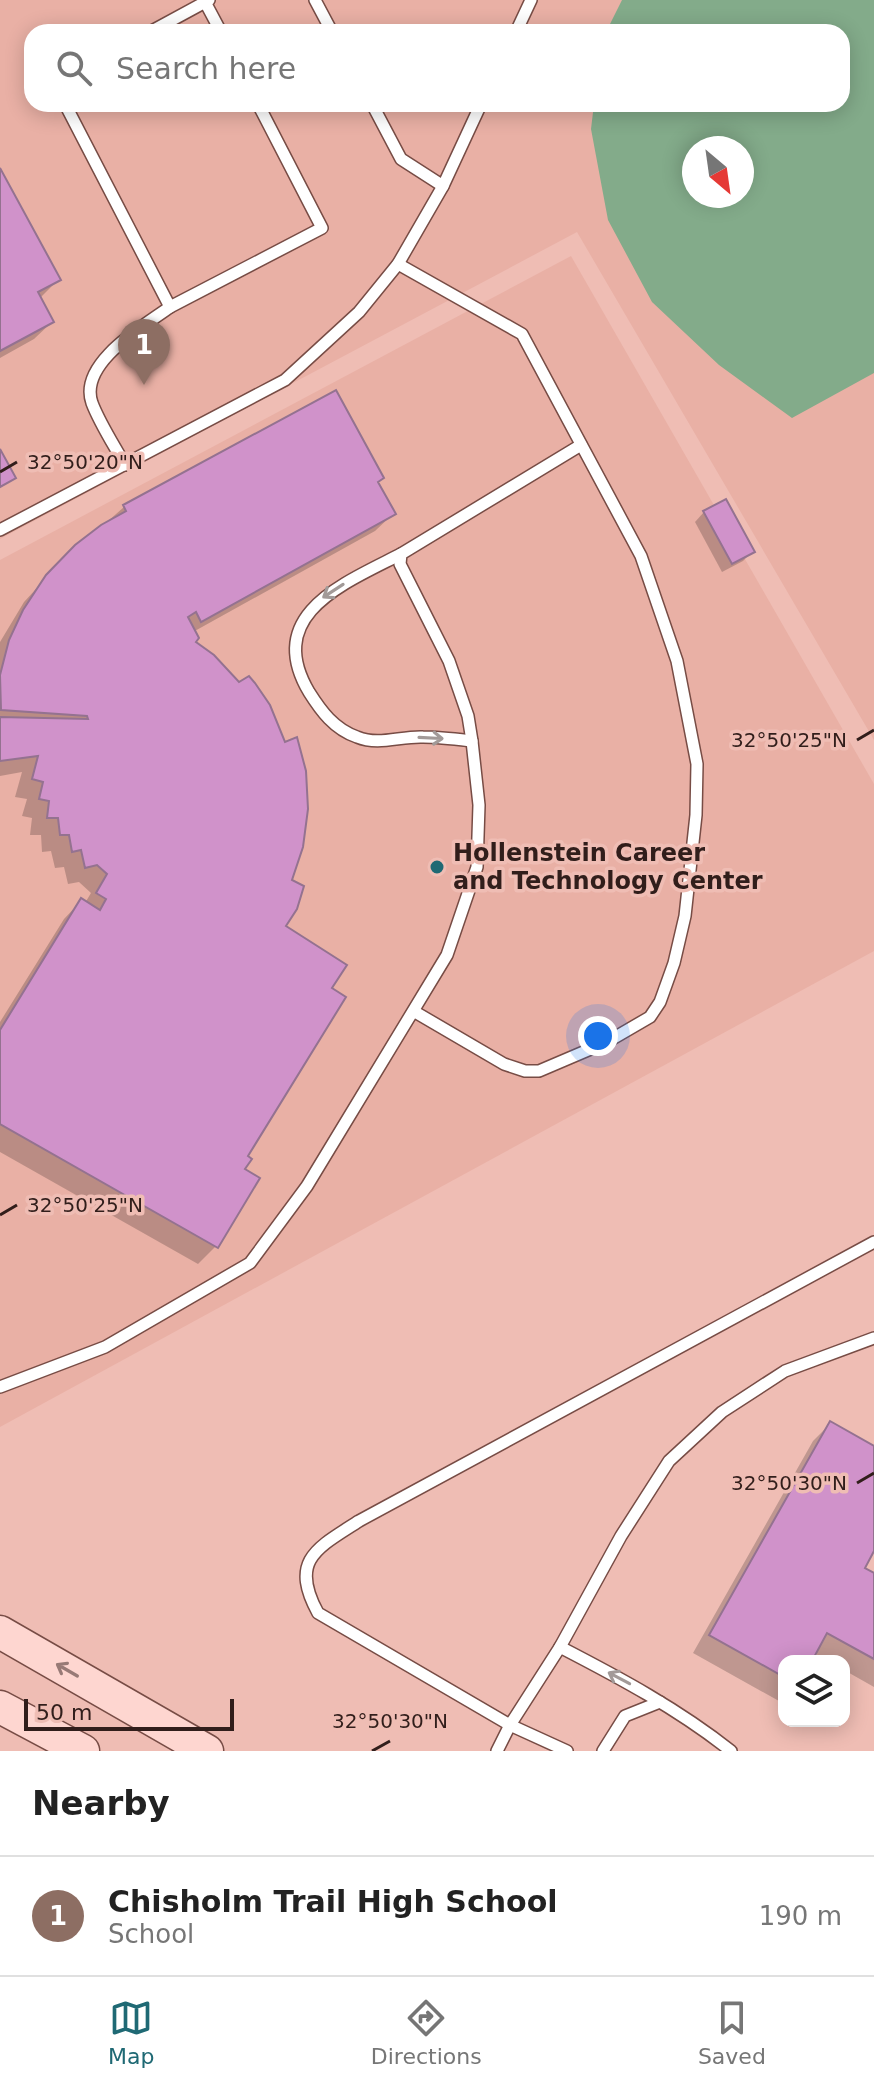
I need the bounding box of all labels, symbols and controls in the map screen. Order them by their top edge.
search box [24,24,850,112]
icon: search [52,46,96,90]
text: Search here [116,51,296,86]
north arrow [682,136,754,208]
pin: 1 [118,319,170,385]
text: 32°50'20"N [27,450,143,474]
one-way arrow [322,583,344,600]
text: 32°50'25"N [731,728,847,752]
one-way arrow [417,731,444,746]
place label: Hollenstein Career and Technology Center [453,839,763,895]
marker: Hollenstein Career and Technology Center [428,858,446,876]
your location [578,1016,618,1056]
text: 32°50'25"N [27,1193,143,1217]
text: 32°50'30"N [731,1471,847,1495]
map controls [778,1655,850,1727]
button: layers [778,1655,850,1727]
one-way arrow [56,1662,79,1678]
one-way arrow [608,1669,632,1685]
scale bar [24,1695,234,1731]
text: 50 m [36,1700,92,1725]
text: 32°50'30"N [332,1709,448,1733]
text: Nearby [32,1783,170,1823]
text: Chisholm Trail High School [108,1884,558,1919]
text: 1 [49,1901,67,1931]
text: 190 m [759,1901,842,1931]
text: School [108,1919,194,1949]
tab: Map [108,1996,155,2069]
tab: Directions [371,1996,482,2069]
tab: Saved [698,1996,766,2069]

